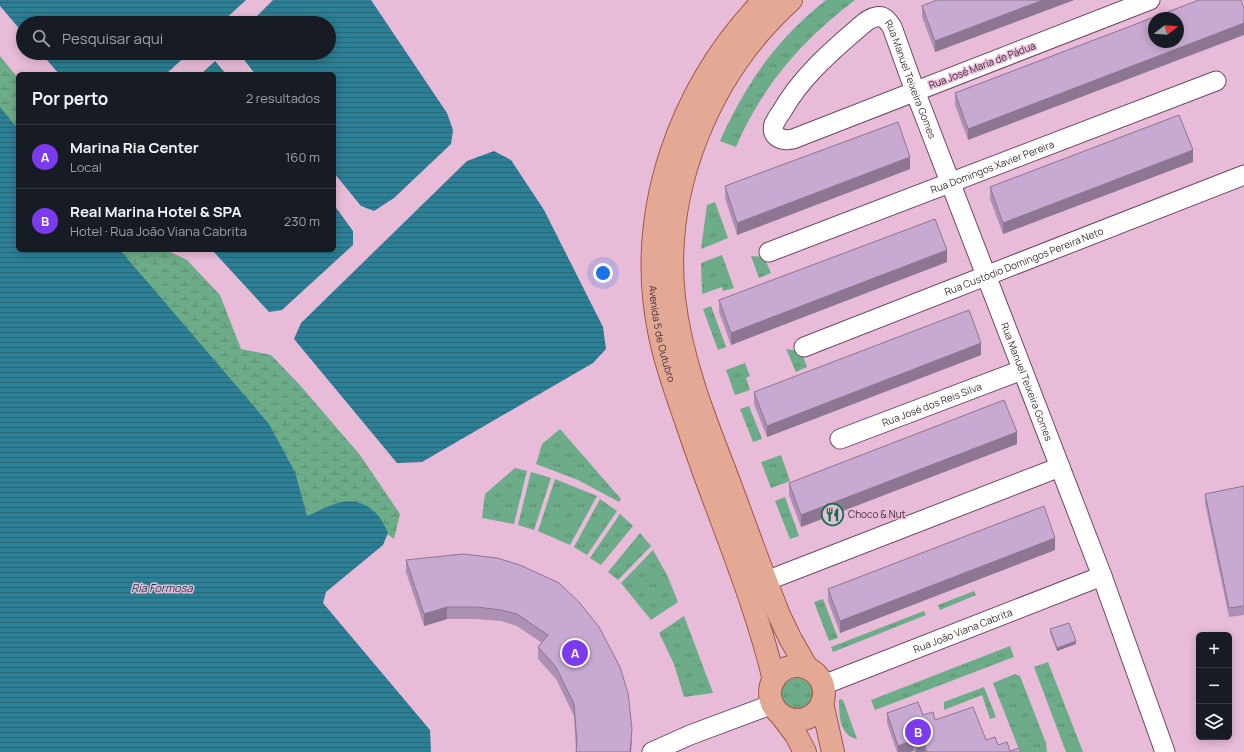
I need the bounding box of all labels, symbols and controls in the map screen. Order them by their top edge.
north arrow [1148,12,1184,48]
search box [16,16,336,60]
street label: Rua Manuel Teixeira Gomes [882,17,940,141]
icon: search [30,27,52,49]
text: Pesquisar aqui [62,28,163,49]
street label: Rua José Maria de Pádua [927,38,1037,92]
text: Por perto [32,87,108,110]
text: 2 resultados [246,89,320,107]
text: Marina Ria Center [70,137,199,158]
street label: Rua Domingos Xavier Pereira [928,137,1056,197]
text: A [41,148,49,166]
text: 160 m [285,148,320,166]
text: Local [70,158,102,176]
text: Real Marina Hotel & SPA [70,201,242,222]
text: B [41,212,49,230]
text: 230 m [284,212,320,230]
text: Hotel · Rua João Viana Cabrita [70,222,247,240]
street label: Rua Custódio Domingos Pereira Neto [942,224,1105,298]
your location [593,263,613,283]
street label: Avenida 5 de Outubro [646,285,679,384]
street label: Rua Manuel Teixeira Gomes [998,320,1056,443]
street label: Rua José dos Reis Silva [880,379,983,430]
restaurant icon: Choco & Nut [820,501,846,527]
place label: Choco & Nut [848,507,906,521]
water label: Ria Formosa [131,580,194,595]
street label: Rua João Viana Cabrita [911,605,1014,656]
map controls [1196,632,1232,740]
button: + [1196,632,1232,668]
pin: A [562,638,588,668]
button: − [1196,668,1232,704]
button: layers [1196,704,1232,740]
pin: B [905,717,931,747]

